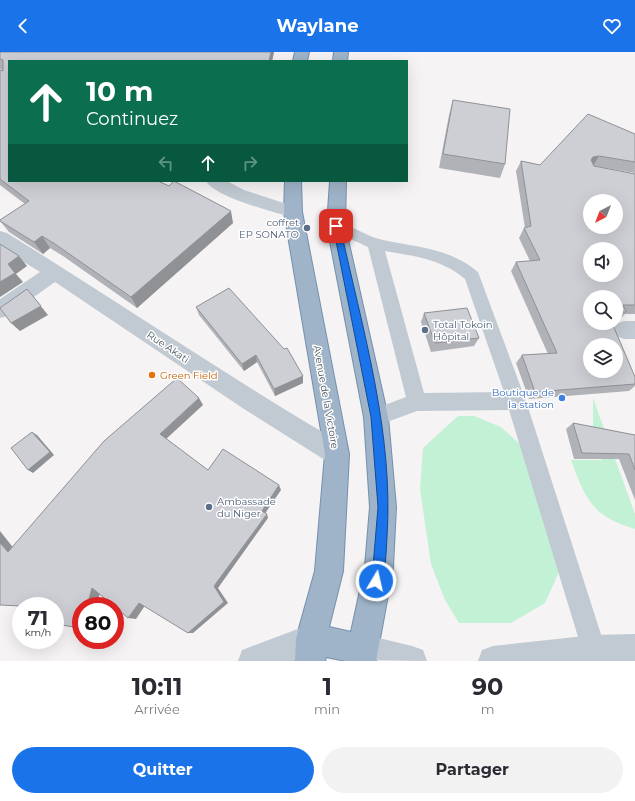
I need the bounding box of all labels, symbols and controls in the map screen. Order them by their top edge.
icon: back [12,15,34,37]
text: Waylane [276,15,359,37]
icon: heart [601,15,623,37]
text: 10 m [86,74,153,108]
icon: ahead [20,76,72,128]
text: Continuez [86,108,178,130]
icon: left [155,152,177,174]
icon: ahead [197,152,219,174]
icon: right [239,152,261,174]
north arrow [583,194,623,234]
map controls [583,194,623,378]
pin [319,209,353,243]
icon: arrive [325,215,347,237]
place label: coffret EP SONATO [239,216,299,241]
marker: coffret EP SONATO [302,223,312,233]
button: sound [583,242,623,282]
button: search [583,290,623,330]
place label: Total Tokoin Hôpital [433,318,492,343]
marker: Total Tokoin Hôpital [420,325,430,335]
street label: Rue Akati [144,328,192,366]
button: layers [583,338,623,378]
street label: Avenue de la Victoire [310,344,342,450]
place label: Green Field [160,369,218,382]
marker: Green Field [147,370,157,380]
place label: Boutique de la station [492,386,554,411]
marker: Boutique de la station [557,393,567,403]
place label: Ambassade du Niger [217,495,276,520]
marker: Ambassade du Niger [204,502,214,512]
position arrow [355,560,397,602]
speed limit sign: 80 [72,597,124,649]
text: 71 [28,606,48,630]
text: km/h [25,626,51,639]
text: 10:11 [132,672,182,701]
text: 1 [322,672,332,701]
text: 90 [472,672,503,701]
text: Arrivée [134,701,180,717]
text: min [314,701,340,717]
text: m [481,701,494,717]
button: Quitter [12,747,314,793]
button: Partager [322,747,623,793]

